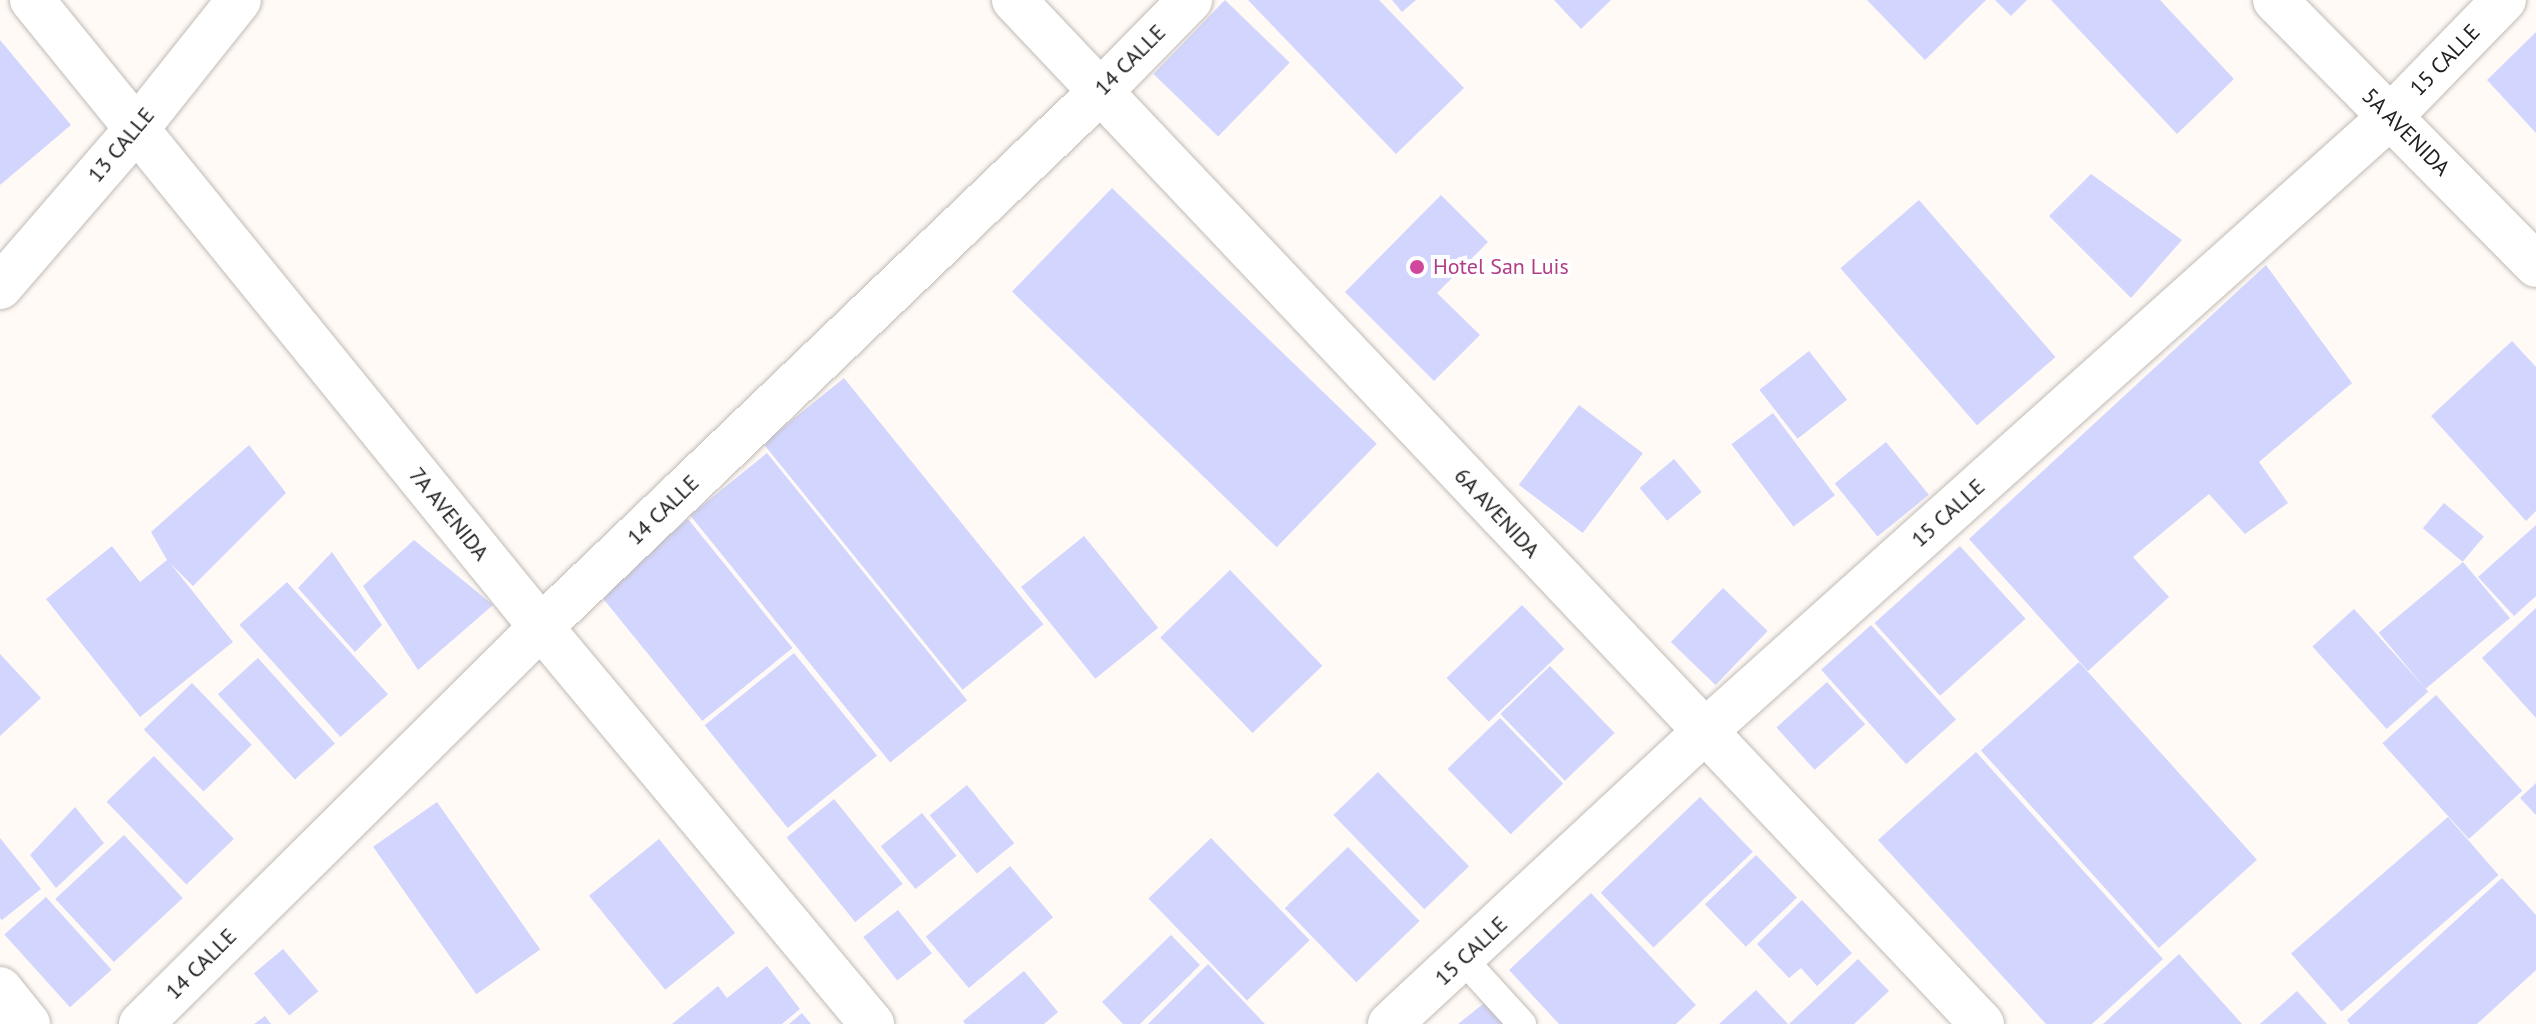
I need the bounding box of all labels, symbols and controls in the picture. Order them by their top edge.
street label: 14 CALLE [1089,19,1171,101]
street label: 15 CALLE [2405,19,2485,101]
street label: 5A AVENIDA [2356,82,2456,182]
street label: 13 CALLE [82,102,160,188]
place label: Hotel San Luis [1433,254,1569,280]
marker: Hotel San Luis [1408,258,1426,276]
street label: 7A AVENIDA [403,462,495,566]
street label: 6A AVENIDA [1448,462,1546,564]
street label: 14 CALLE [622,470,704,550]
street label: 15 CALLE [1906,473,1990,553]
street label: 15 CALLE [1429,911,1513,991]
street label: 14 CALLE [160,923,242,1005]

